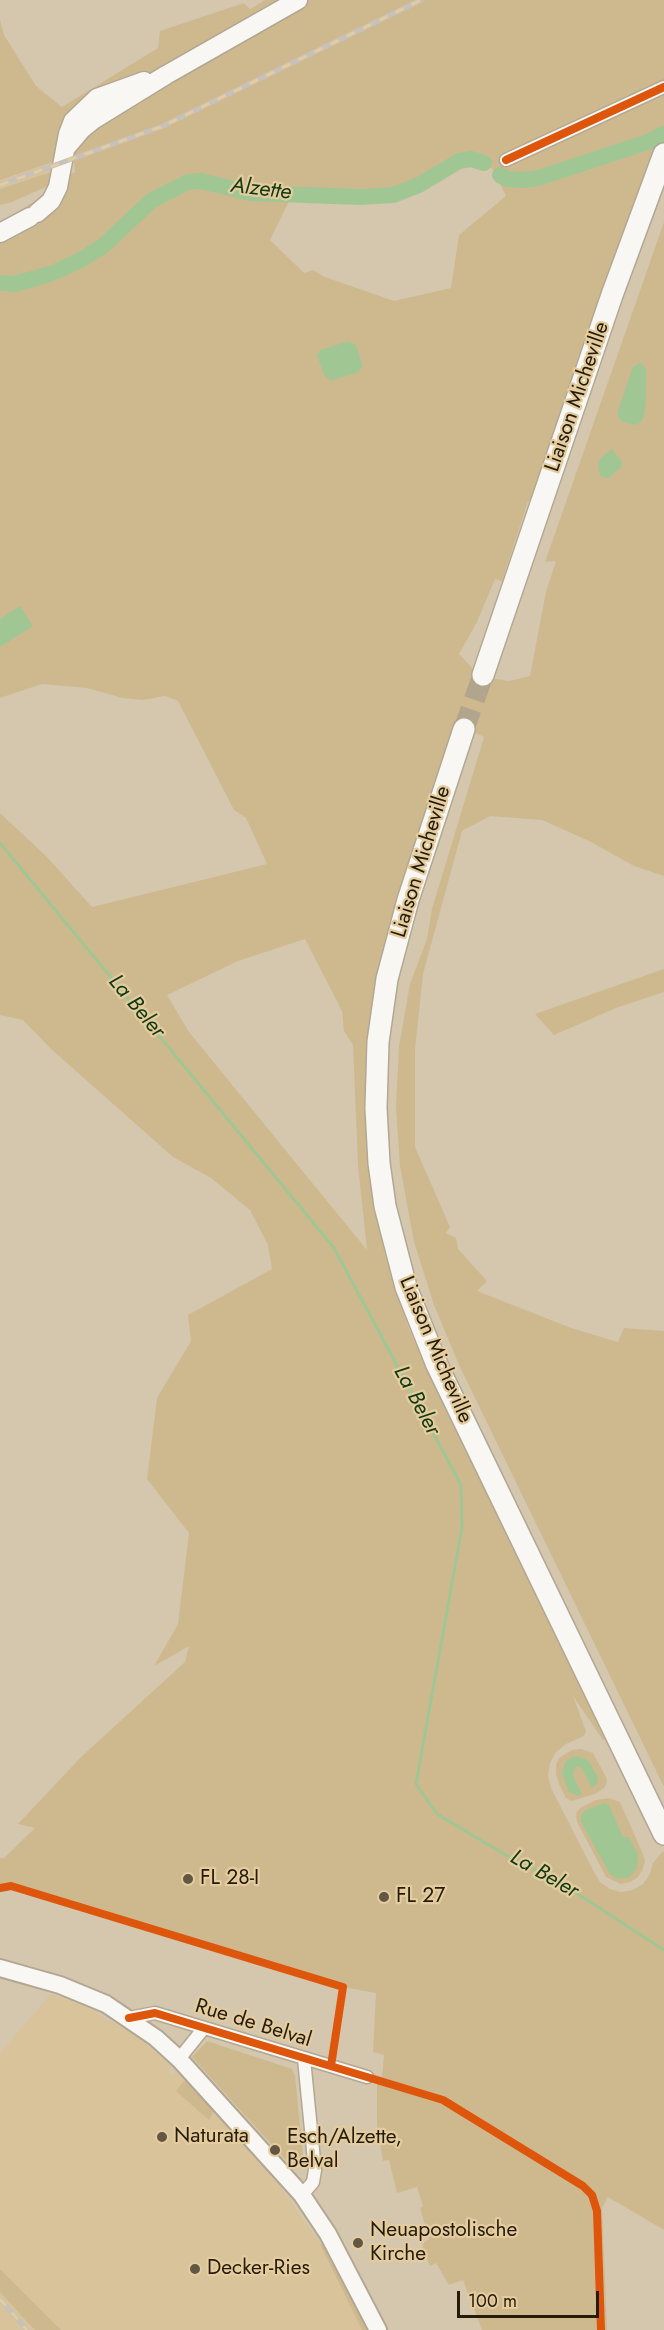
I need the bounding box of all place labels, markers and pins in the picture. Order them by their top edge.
place label: FL 28-I [200,1866,259,1892]
marker: FL 28-I [181,1872,195,1886]
place label: FL 27 [396,1884,445,1910]
marker: FL 27 [377,1890,391,1904]
place label: Naturata [174,2124,249,2150]
place label: Esch/Alzette, Belval [287,2125,402,2175]
marker: Naturata [155,2130,169,2144]
marker: Esch/Alzette, Belval [268,2143,282,2157]
place label: Neuapostolische Kirche [370,2218,517,2268]
marker: Neuapostolische Kirche [351,2236,365,2250]
place label: Decker-Ries [207,2256,310,2282]
marker: Decker-Ries [188,2262,202,2276]

